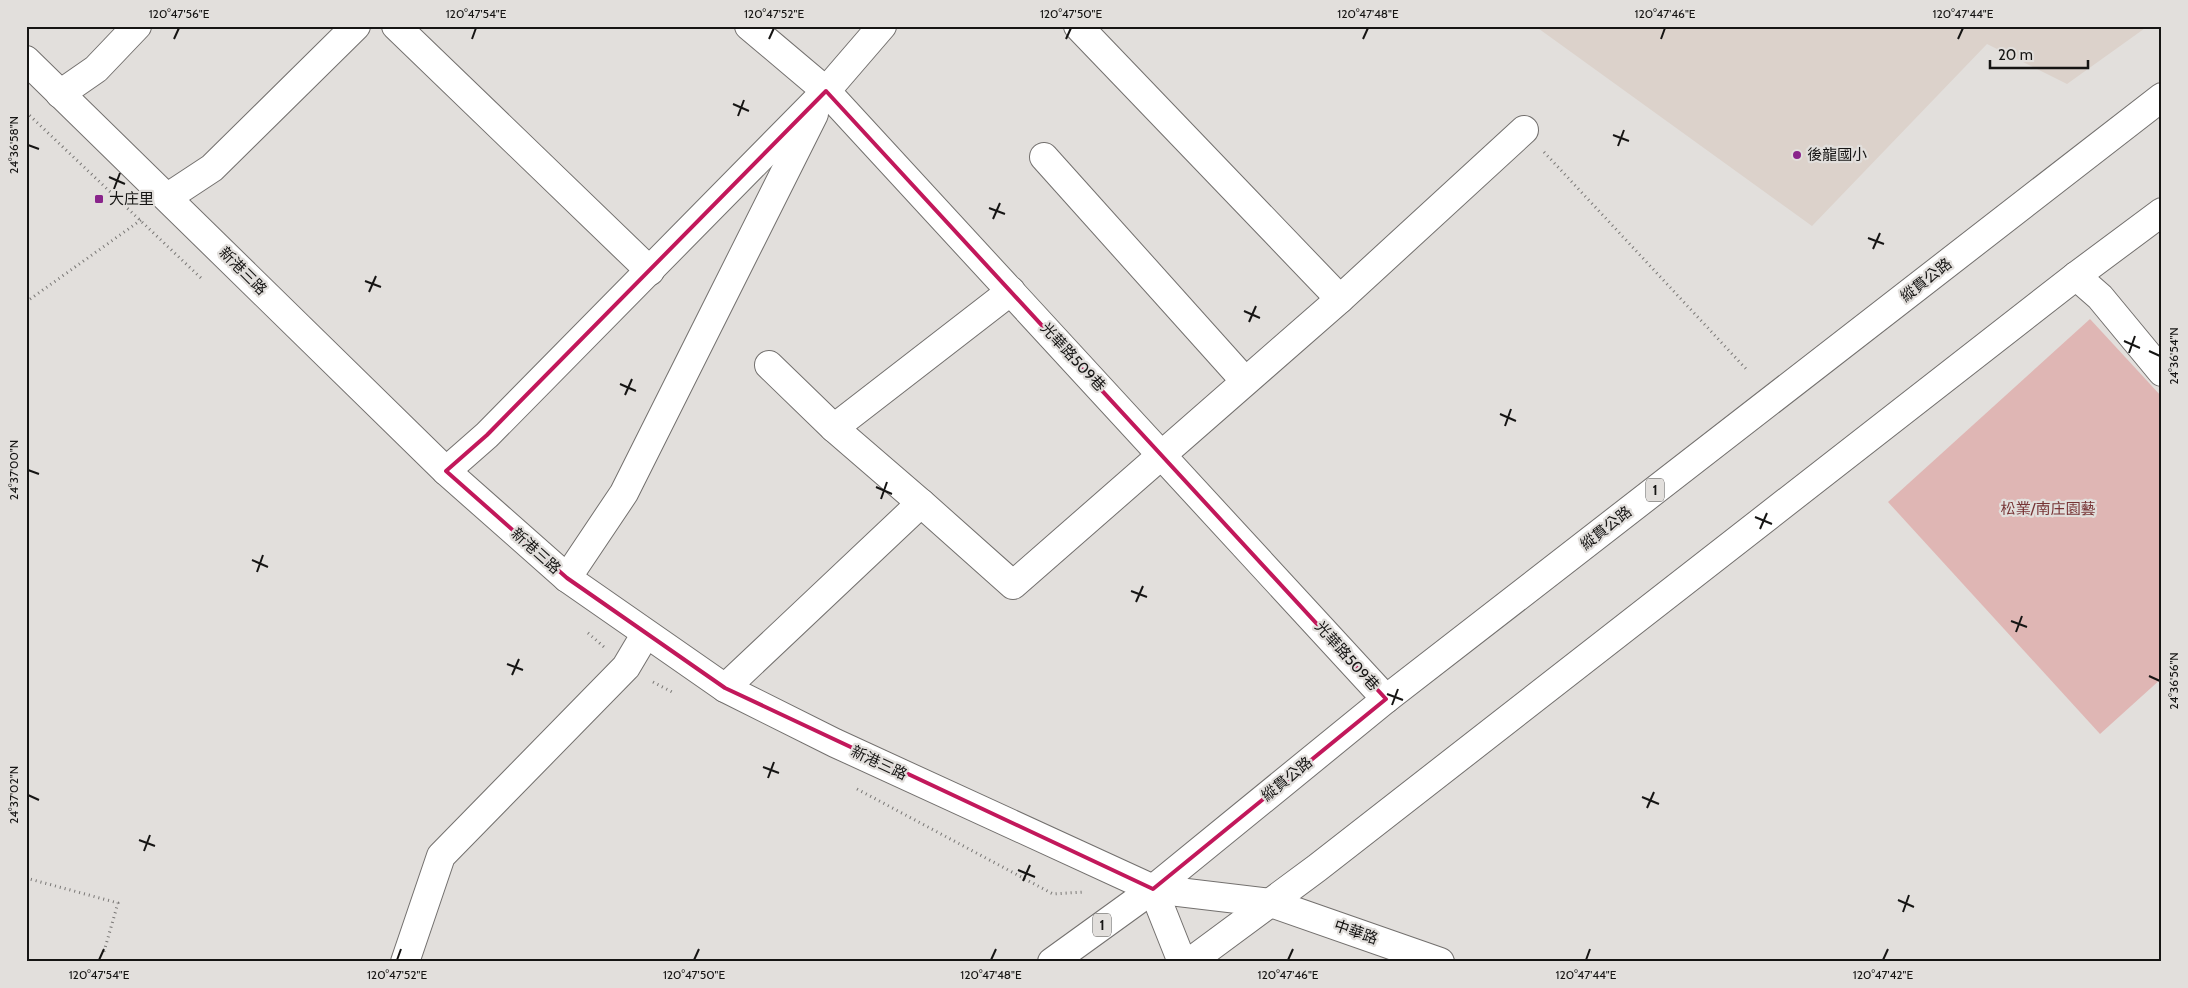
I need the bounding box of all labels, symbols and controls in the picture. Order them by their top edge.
text: 120°47'56"E [149,6,210,21]
text: 120°47'54"E [446,6,507,21]
text: 120°47'52"E [744,6,804,21]
text: 120°47'50"E [1040,6,1102,21]
text: 120°47'48"E [1337,6,1399,21]
text: 120°47'46"E [1635,6,1696,21]
text: 120°47'44"E [1933,6,1994,21]
scale bar [1990,38,2088,70]
text: 20 m [1998,46,2033,64]
text: 24°36'58"N [6,116,21,174]
place label: 後龍國小 [1807,146,1867,164]
marker: 後龍國小 [1791,149,1803,161]
place label: 大庄里 [109,190,154,208]
marker: 大庄里 [93,193,105,205]
street label: 新港三路 [215,243,271,299]
street label: 縱貫公路 [1897,254,1955,306]
street label: 光華路509巷 [1037,319,1109,395]
text: 24°36'54"N [2166,327,2181,385]
text: 24°37'00"N [6,440,21,500]
road number: 1 [1646,478,1664,502]
park label: 松業/南庄園藝 [2001,500,2095,518]
street label: 縱貫公路 [1577,502,1635,554]
street label: 新港三路 [508,524,564,578]
street label: 光華路509巷 [1311,618,1383,694]
text: 24°36'56"N [2166,652,2181,710]
street label: 新港三路 [848,742,910,784]
street label: 縱貫公路 [1258,753,1316,805]
text: 24°37'02"N [6,766,21,824]
road number: 1 [1093,914,1111,936]
street label: 中華路 [1332,916,1380,948]
text: 120°47'54"E [69,967,130,982]
text: 120°47'52"E [367,967,427,982]
text: 120°47'50"E [663,967,725,982]
text: 120°47'48"E [960,967,1022,982]
text: 120°47'46"E [1258,967,1319,982]
text: 120°47'44"E [1556,967,1617,982]
text: 120°47'42"E [1853,967,1913,982]

